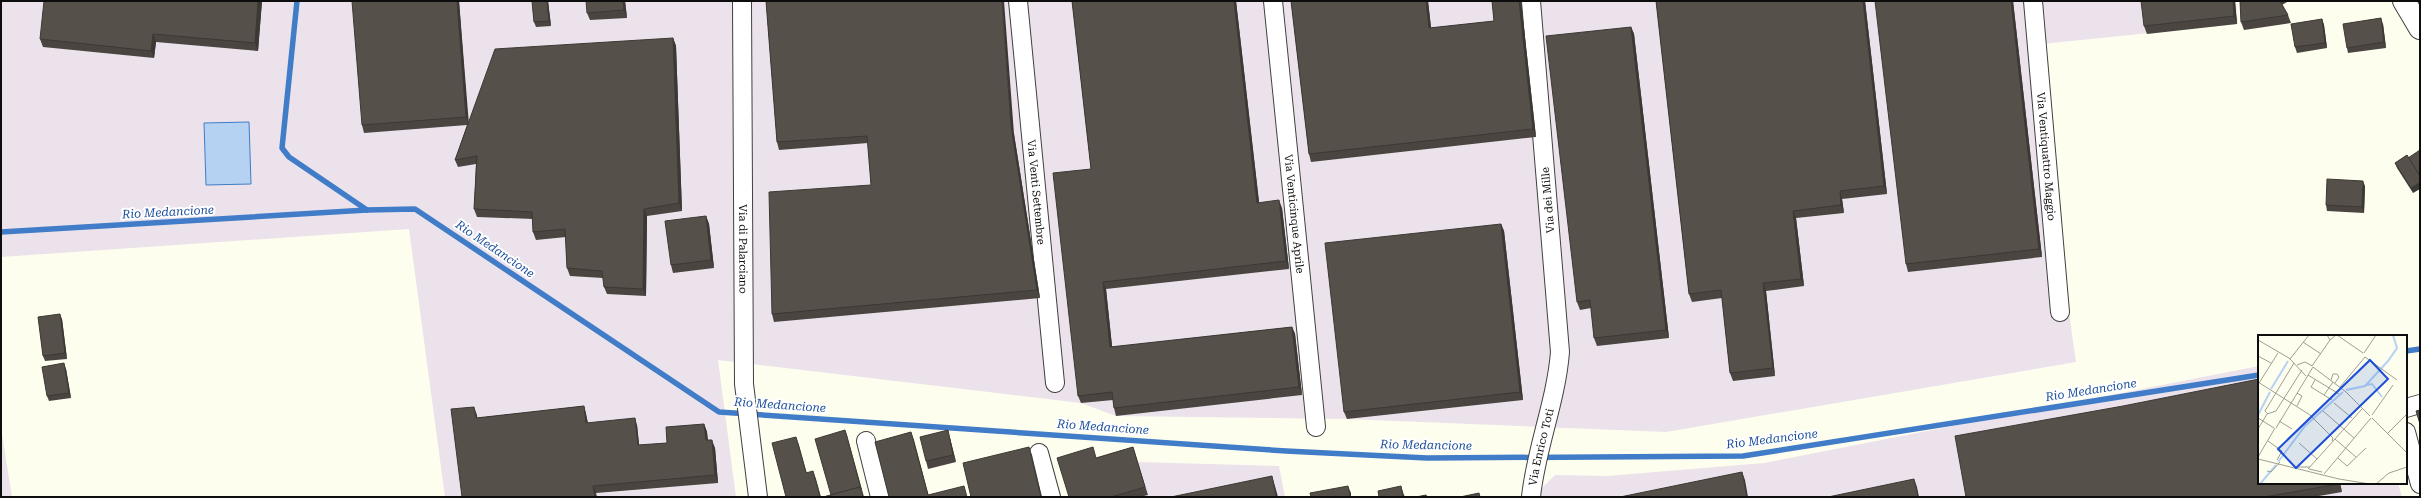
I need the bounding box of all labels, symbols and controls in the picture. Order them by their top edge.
street label: Via Ventiquattro Maggio [2034,92,2059,222]
street label: Via Venti Settembre [1025,139,1048,245]
street label: Via Venticinque Aprile [1282,154,1307,274]
street label: Via dei Mille [1539,166,1557,234]
water label: Rio Medancione [121,203,214,221]
street label: Via di Palarciano [737,204,750,294]
water label: Rio Medancione [452,217,537,281]
inset map [2258,335,2407,484]
water label: Rio Medancione [2043,376,2138,404]
water label: Rio Medancione [733,395,826,415]
street label: Via Enrico Toti [1526,407,1556,487]
water label: Rio Medancione [1056,417,1149,437]
water label: Rio Medancione [1725,426,1819,452]
water label: Rio Medancione [1379,437,1472,453]

